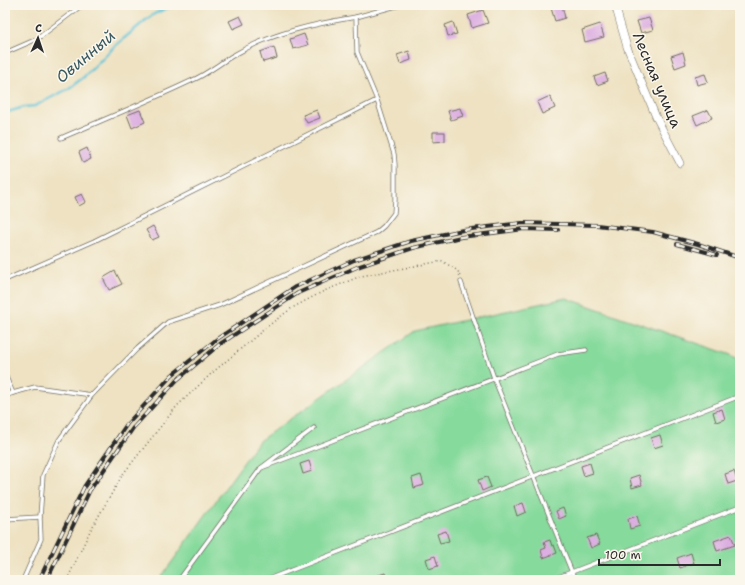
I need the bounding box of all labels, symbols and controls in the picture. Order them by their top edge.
north arrow [18,18,58,58]
text: С [35,21,43,36]
water label: Овинный [51,25,120,87]
street label: Лесная улица [628,29,686,132]
scale bar [599,541,720,567]
text: 100 m [605,547,641,563]

